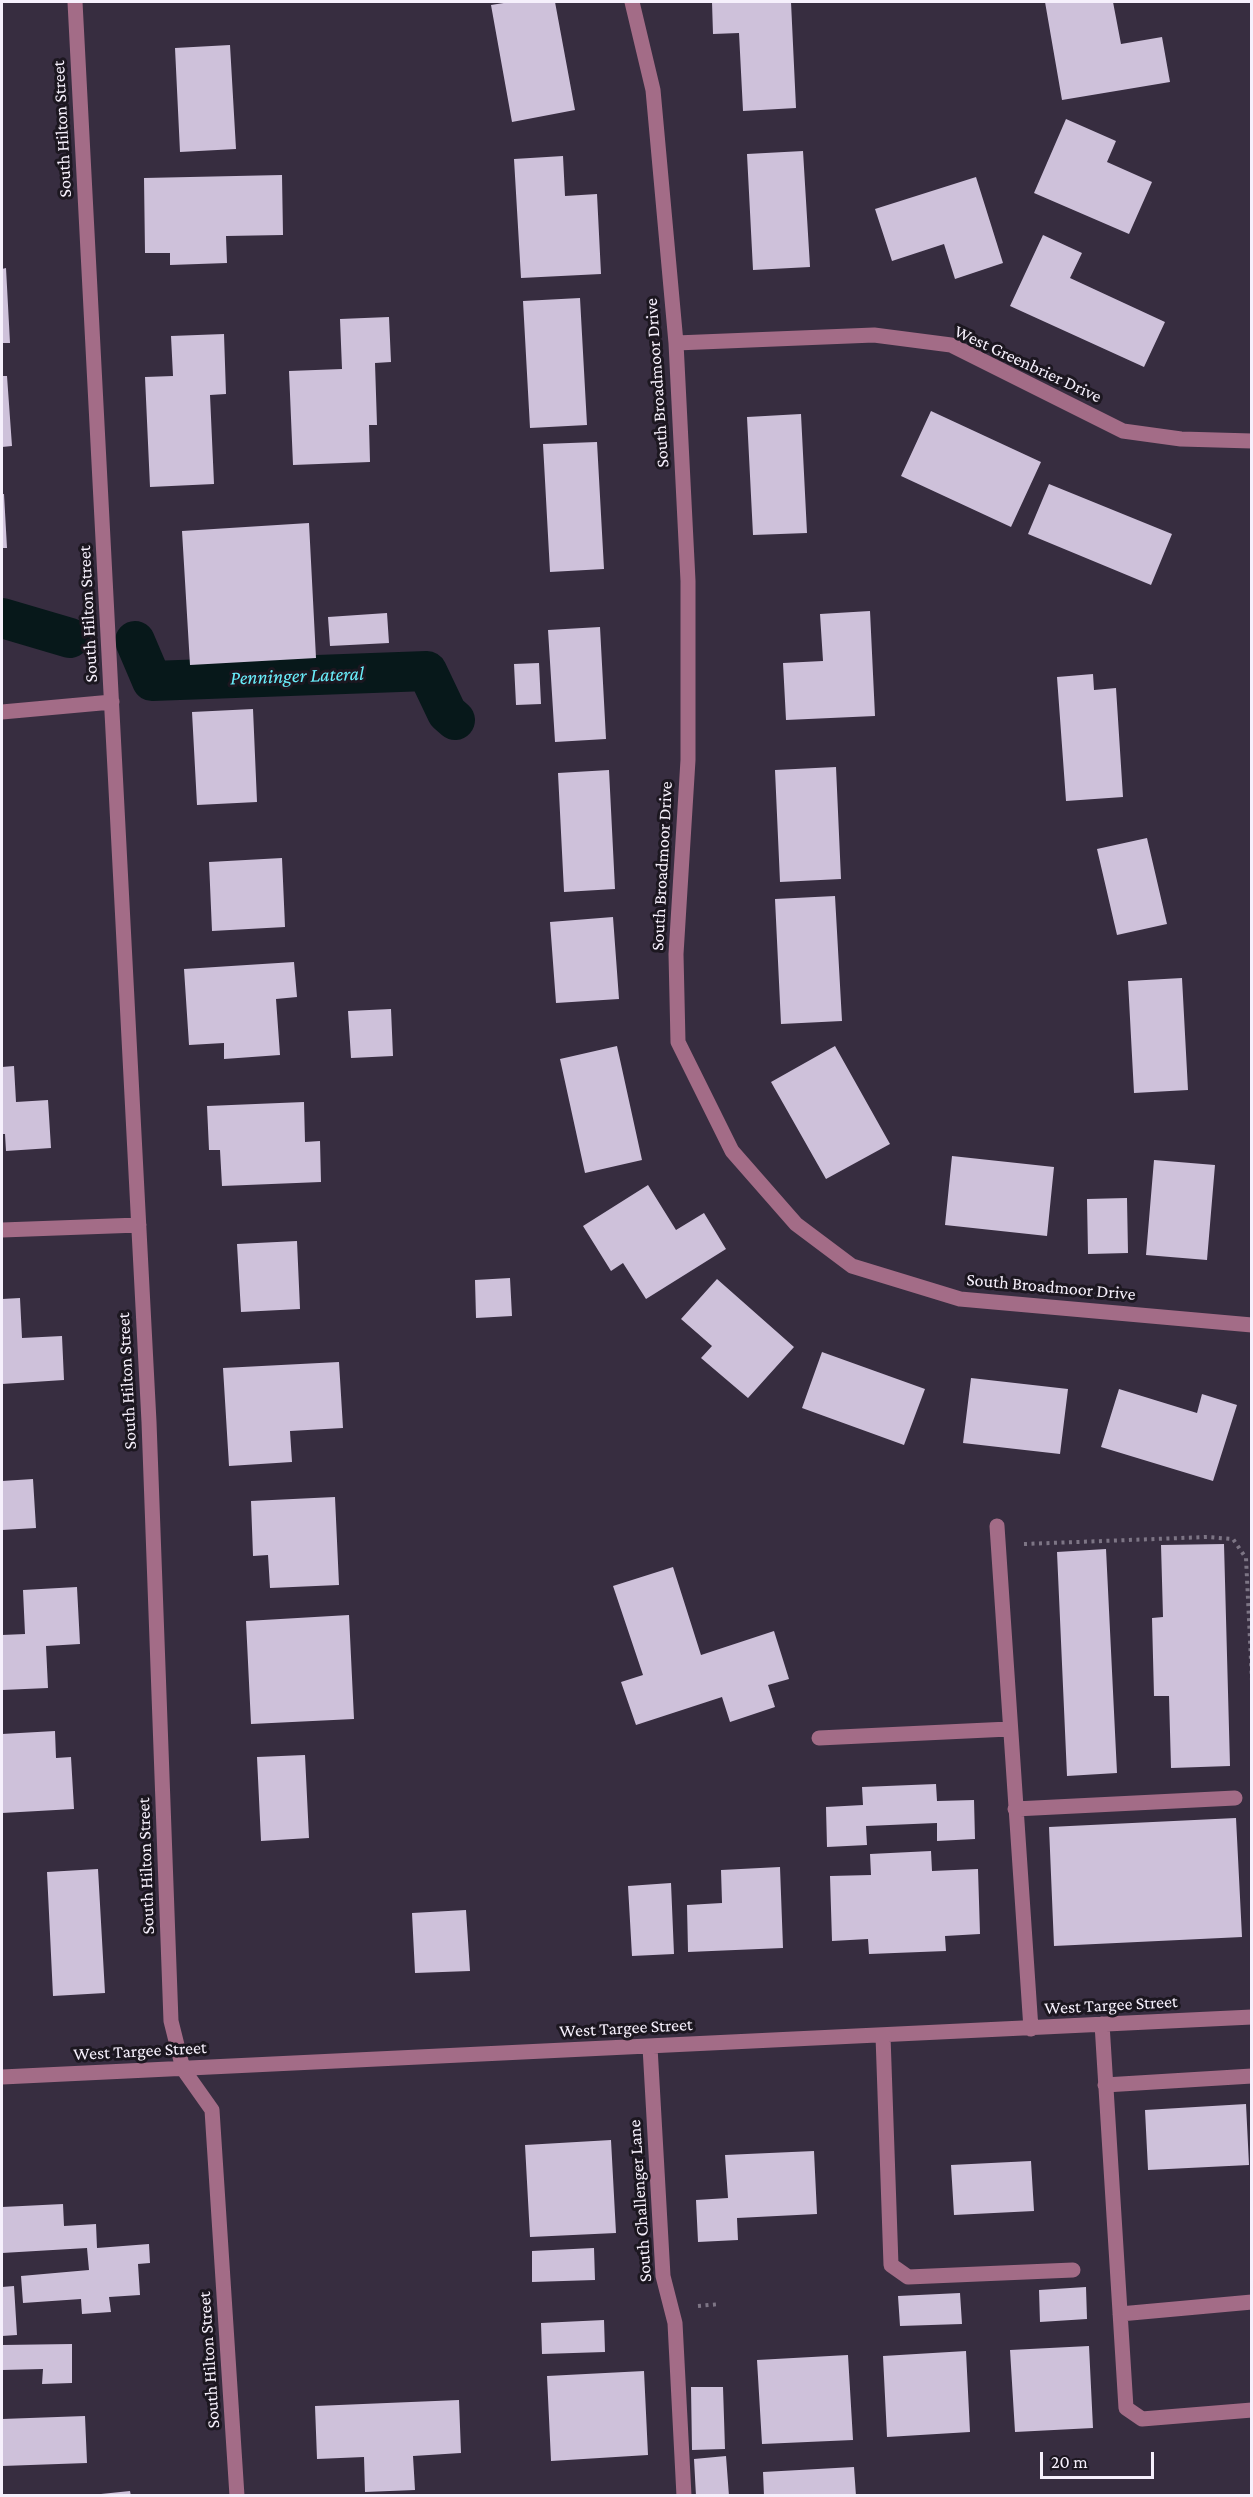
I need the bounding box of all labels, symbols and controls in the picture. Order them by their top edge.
street label: South Hilton Street [48,60,76,198]
street label: South Broadmoor Drive [640,298,674,468]
street label: West Greenbrier Drive [951,320,1105,408]
street label: South Hilton Street [74,545,102,683]
water label: Penninger Lateral [230,662,364,690]
street label: South Broadmoor Drive [647,781,677,951]
street label: South Broadmoor Drive [966,1269,1136,1305]
street label: South Hilton Street [113,1312,141,1450]
street label: South Hilton Street [133,1797,159,1935]
street label: West Targee Street [1044,1991,1178,2019]
street label: West Targee Street [559,2014,693,2042]
street label: West Targee Street [73,2037,207,2065]
street label: South Challenger Lane [624,2119,656,2283]
street label: South Hilton Street [193,2291,225,2429]
scale bar [1043,2440,1157,2478]
text: 20 m [1051,2452,1088,2472]

